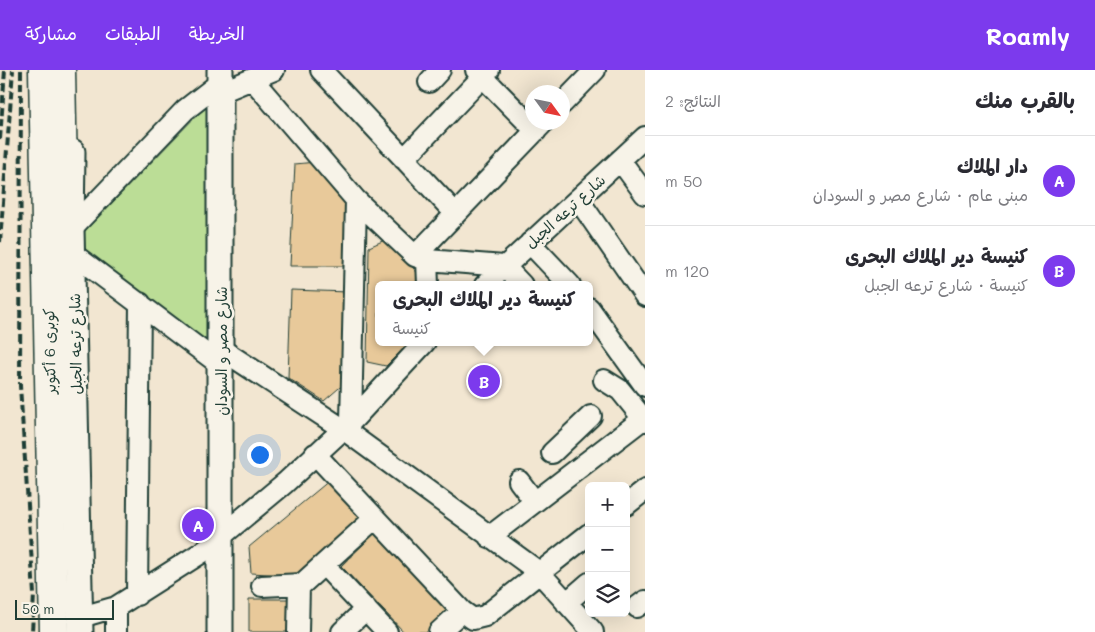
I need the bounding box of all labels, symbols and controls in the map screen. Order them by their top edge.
text: Roamly [986,20,1070,51]
text: مشاركة [25,21,77,45]
text: الطبقات [105,21,161,45]
text: الخريطة [189,21,245,45]
north arrow [525,85,570,130]
text: بالقرب منك [975,86,1075,113]
text: النتائج: 2 [665,90,721,111]
text: دار الملاك [957,153,1028,178]
street label: شارع ترعه الجبل [521,170,610,253]
text: 50 m [665,170,702,191]
text: A [1053,170,1065,191]
text: مبنى عام · شارع مصر و السودان [813,184,1028,205]
text: كنيسة دير الملاك البحرى [845,243,1028,268]
text: 120 m [665,260,709,281]
text: B [1054,260,1064,281]
text: كنيسة · شارع ترعه الجبل [864,274,1028,295]
popup [375,281,593,346]
street label: شارع مصر و السودان [211,286,232,416]
text: كنيسة دير الملاك البحرى [393,286,575,311]
street label: شارع ترعه الجبل [64,293,87,395]
street label: كوبرى 6 أكتوبر [38,308,61,396]
text: كنيسة [393,317,431,338]
pin: B [468,362,500,400]
your location [247,442,273,468]
map controls [585,482,630,617]
button: + [585,482,630,527]
pin: A [182,506,214,544]
button: − [585,527,630,572]
button: layers [585,572,630,617]
scale bar [15,597,114,620]
text: 50 m [22,599,54,618]

